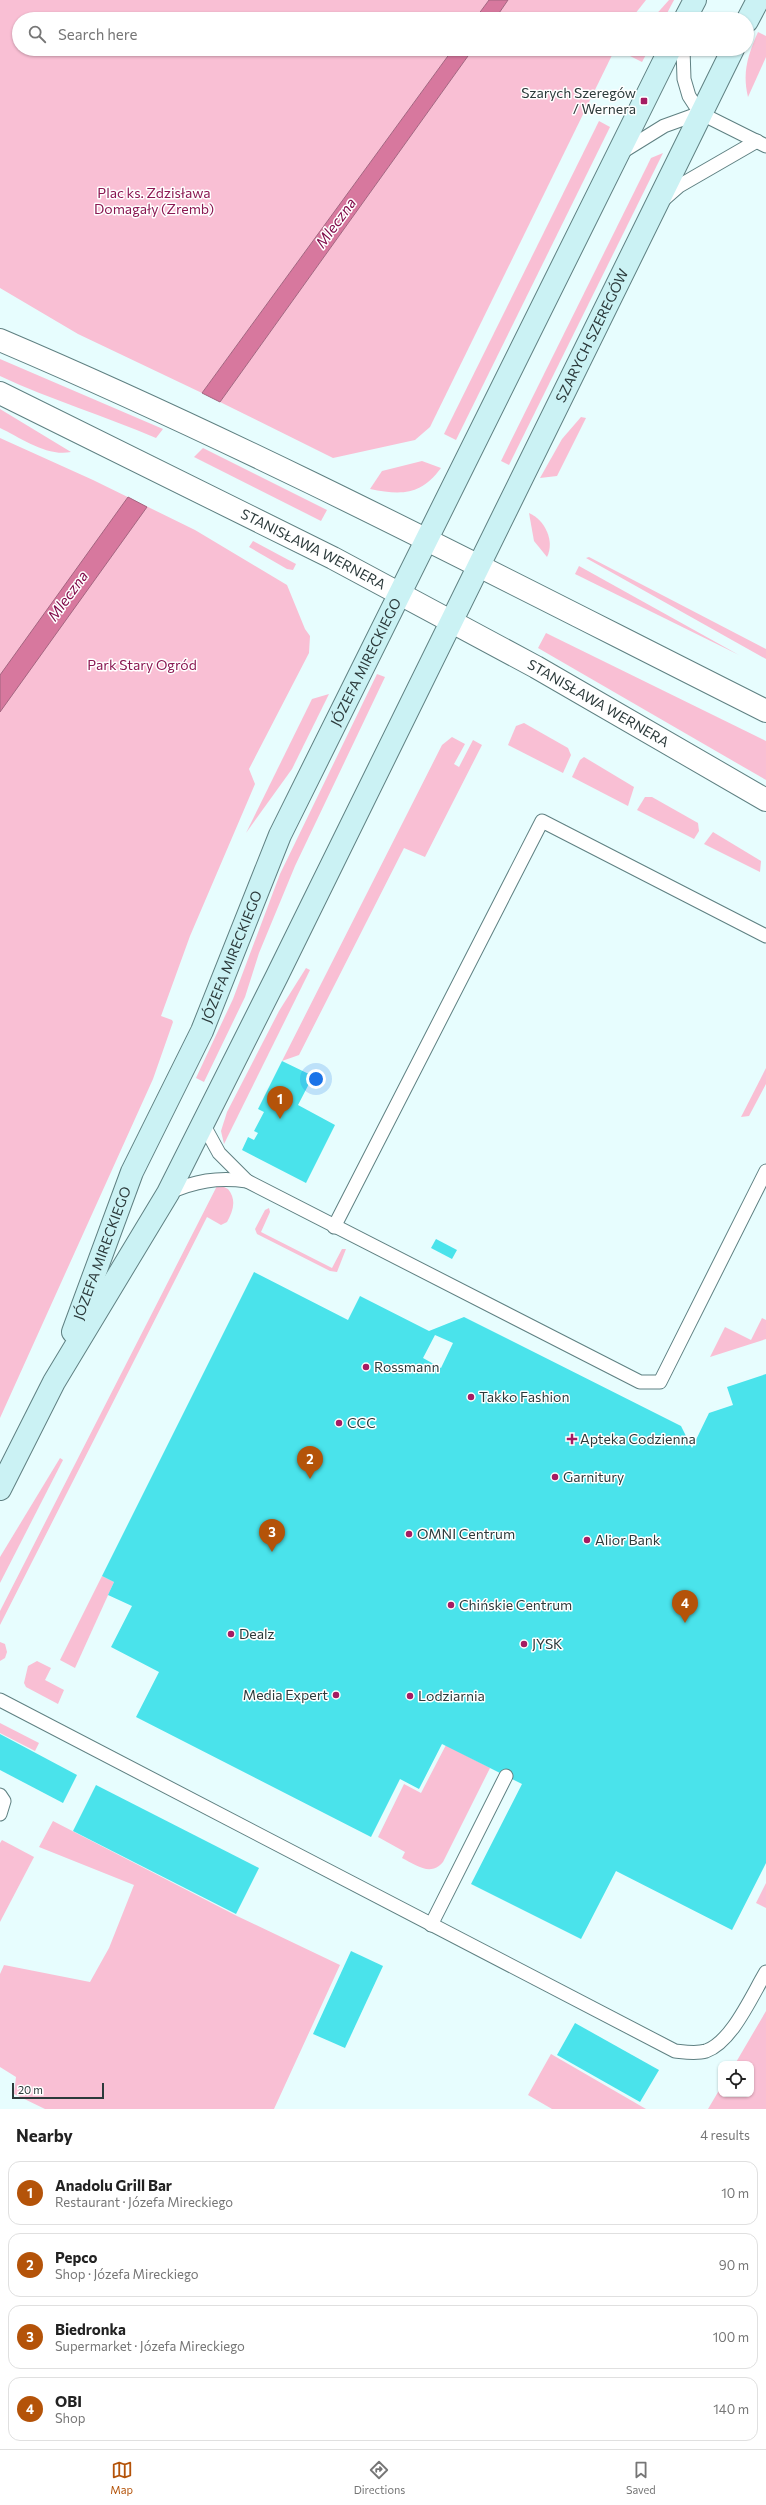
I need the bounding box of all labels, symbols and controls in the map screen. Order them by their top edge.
search box [12,12,754,56]
icon: search [26,23,48,45]
text: Search here [58,25,137,43]
place label: Szarych Szeregów / Wernera [521,84,636,117]
marker: Szarych Szeregów / Wernera [639,96,649,106]
park label: Plac ks. Zdzisława Domagały (Zremb) [94,184,214,217]
water label: Mleczna [311,194,359,251]
street label: SZARYCH SZEREGÓW [551,266,632,405]
street label: STANISŁAWA WERNERA [238,505,389,593]
water label: Mleczna [43,567,91,624]
street label: JÓZEFA MIRECKIEGO [326,595,404,729]
street label: STANISŁAWA WERNERA [525,655,673,750]
park label: Park Stary Ogród [87,656,197,673]
street label: JÓZEFA MIRECKIEGO [197,888,265,1025]
your location [306,1069,326,1089]
pin: 1 [267,1086,293,1119]
street label: JÓZEFA MIRECKIEGO [69,1184,134,1322]
place label: Rossmann [374,1358,439,1375]
marker: Rossmann [361,1362,371,1372]
place label: Takko Fashion [479,1388,569,1405]
marker: Takko Fashion [466,1392,476,1402]
place label: CCC [347,1414,376,1431]
marker: CCC [334,1418,344,1428]
place label: Apteka Codzienna [580,1430,696,1447]
marker: Apteka Codzienna [567,1434,577,1444]
pin: 2 [297,1446,323,1479]
place label: Garnitury [563,1468,624,1485]
marker: Garnitury [550,1472,560,1482]
pin: 3 [259,1519,285,1552]
place label: OMNI Centrum [417,1525,515,1542]
marker: OMNI Centrum [404,1529,414,1539]
place label: Alior Bank [595,1531,661,1548]
marker: Alior Bank [582,1535,592,1545]
pin: 4 [672,1590,698,1623]
place label: Chińskie Centrum [459,1596,572,1613]
marker: Chińskie Centrum [446,1600,456,1610]
place label: Dealz [239,1625,275,1642]
marker: Dealz [226,1629,236,1639]
place label: JYSK [532,1635,563,1652]
marker: JYSK [519,1639,529,1649]
place label: Media Expert [243,1686,328,1703]
place label: Lodziarnia [418,1687,485,1704]
marker: Media Expert [331,1690,341,1700]
marker: Lodziarnia [405,1691,415,1701]
map controls [718,2061,754,2097]
button: locate [718,2061,754,2097]
scale bar [12,2081,104,2100]
text: 20 m [18,2083,43,2096]
text: Nearby [16,2125,73,2146]
text: 4 results [700,2127,750,2143]
text: Anadolu Grill Bar [55,2176,172,2194]
text: 1 [27,2185,33,2201]
text: 10 m [721,2185,749,2201]
text: Restaurant · Józefa Mireckiego [55,2194,233,2210]
text: Pepco [55,2248,98,2266]
text: 2 [26,2257,34,2273]
text: 90 m [719,2257,749,2273]
text: Shop · Józefa Mireckiego [55,2266,199,2282]
text: Biedronka [55,2320,126,2338]
text: 3 [26,2329,34,2345]
text: 100 m [713,2329,749,2345]
text: Supermarket · Józefa Mireckiego [55,2338,245,2354]
text: OBI [55,2392,82,2410]
text: 4 [26,2401,34,2417]
text: 140 m [713,2401,749,2417]
text: Shop [55,2410,86,2426]
tab: Map [110,2459,133,2496]
tab: Directions [354,2459,405,2496]
tab: Saved [626,2459,656,2496]

